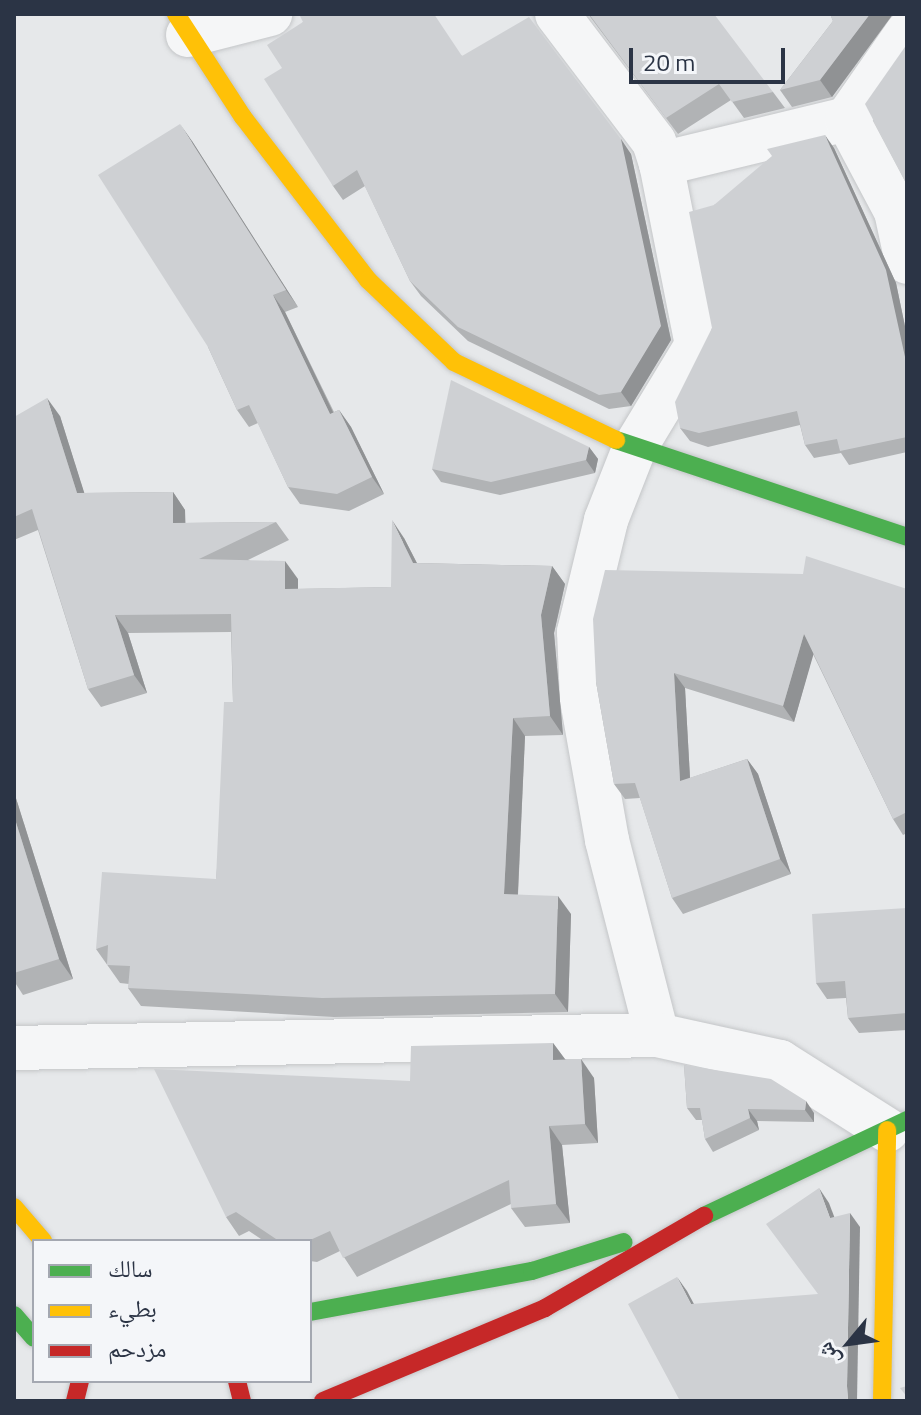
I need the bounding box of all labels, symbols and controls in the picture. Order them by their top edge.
scale bar [633,32,789,82]
text: 20 m [643,44,695,80]
legend [32,1239,312,1383]
text: سالك [108,1250,153,1286]
text: بطيء [108,1290,157,1326]
north arrow [809,1303,889,1383]
text: مزدحم [108,1330,167,1366]
text: ش [807,1336,849,1373]

